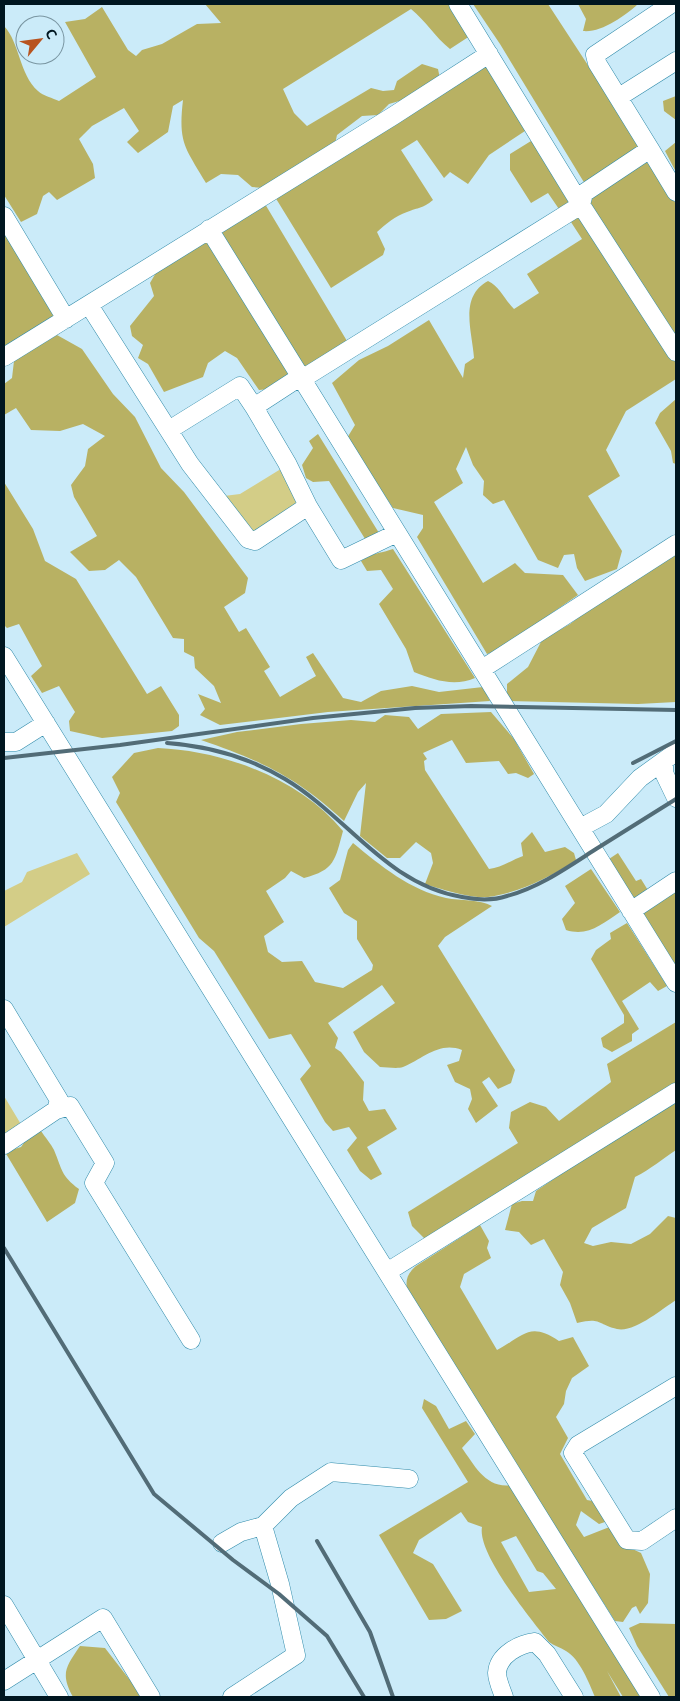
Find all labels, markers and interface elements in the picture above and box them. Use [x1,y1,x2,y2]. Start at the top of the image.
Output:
north arrow [15,15,65,65]
text: С [42,26,61,42]

